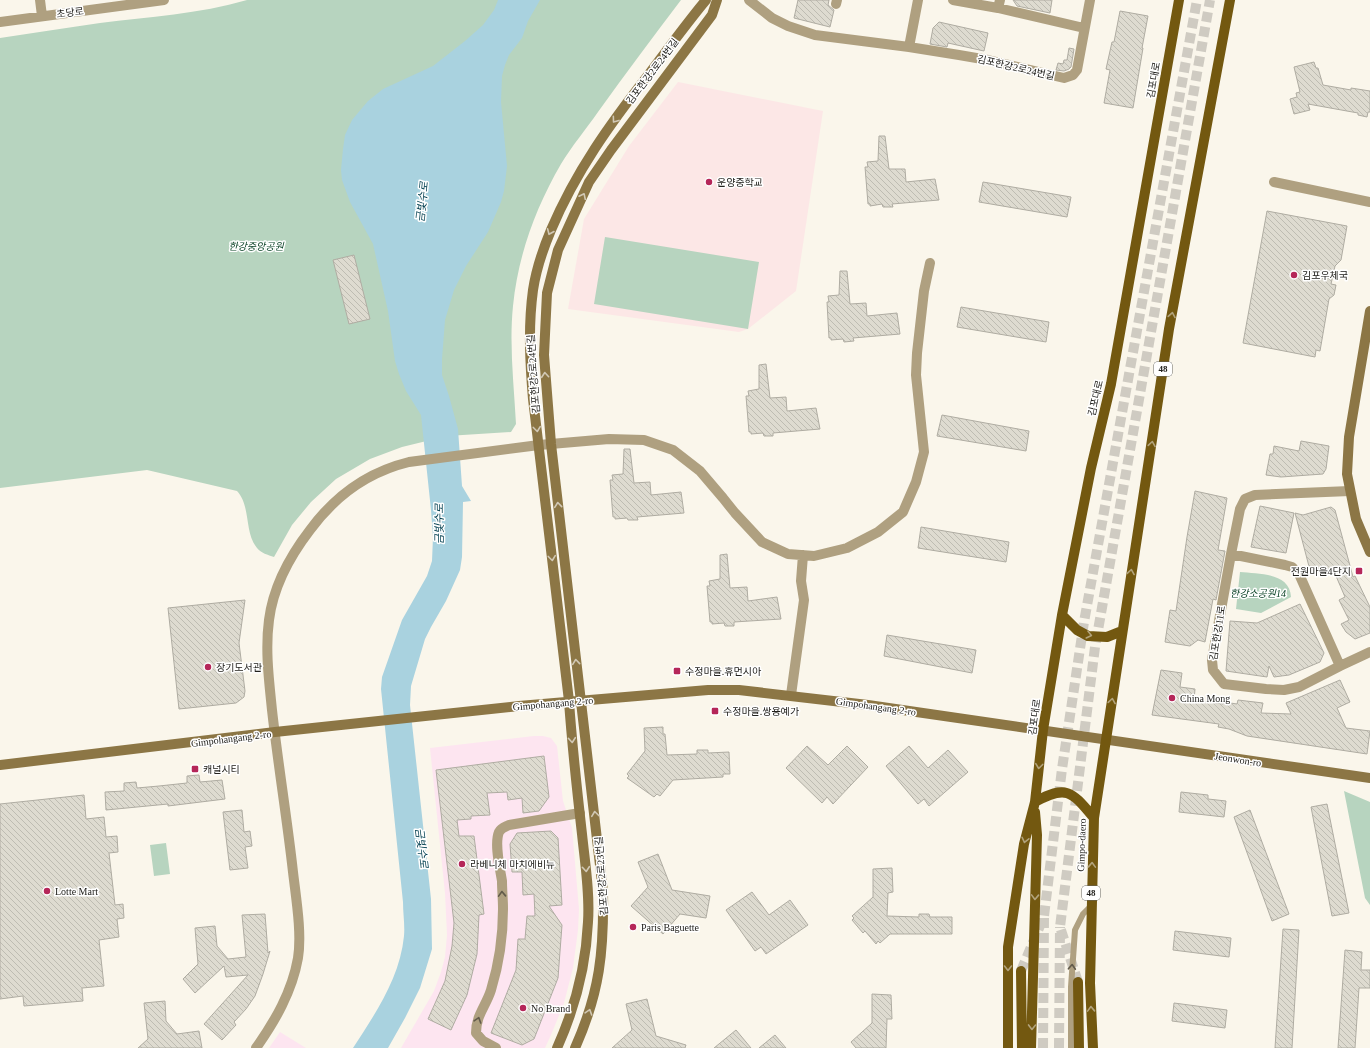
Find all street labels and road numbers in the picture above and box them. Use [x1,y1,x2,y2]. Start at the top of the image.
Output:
street label: 초당로 [56,5,84,20]
street label: 김포한강2로24번길 [624,36,681,106]
street label: 김포한강2로24번길 [976,53,1056,82]
street label: 김포대로 [1145,61,1162,99]
street label: 김포한강2로24번길 [525,334,542,414]
road number: 48 [1154,362,1172,376]
street label: 김포대로 [1086,379,1105,417]
street label: 김포한강11로 [1208,605,1227,661]
street label: Gimpohangang 2-ro [512,694,594,712]
street label: Gimpohangang 2-ro [835,695,917,718]
street label: 김포대로 [1026,698,1043,736]
street label: Gimpohangang 2-ro [190,728,272,749]
street label: Jeonwon-ro [1214,750,1262,769]
street label: Gimpo-daero [1075,818,1088,872]
street label: 김포한강2로23번길 [593,836,610,916]
road number: 48 [1082,886,1100,900]

